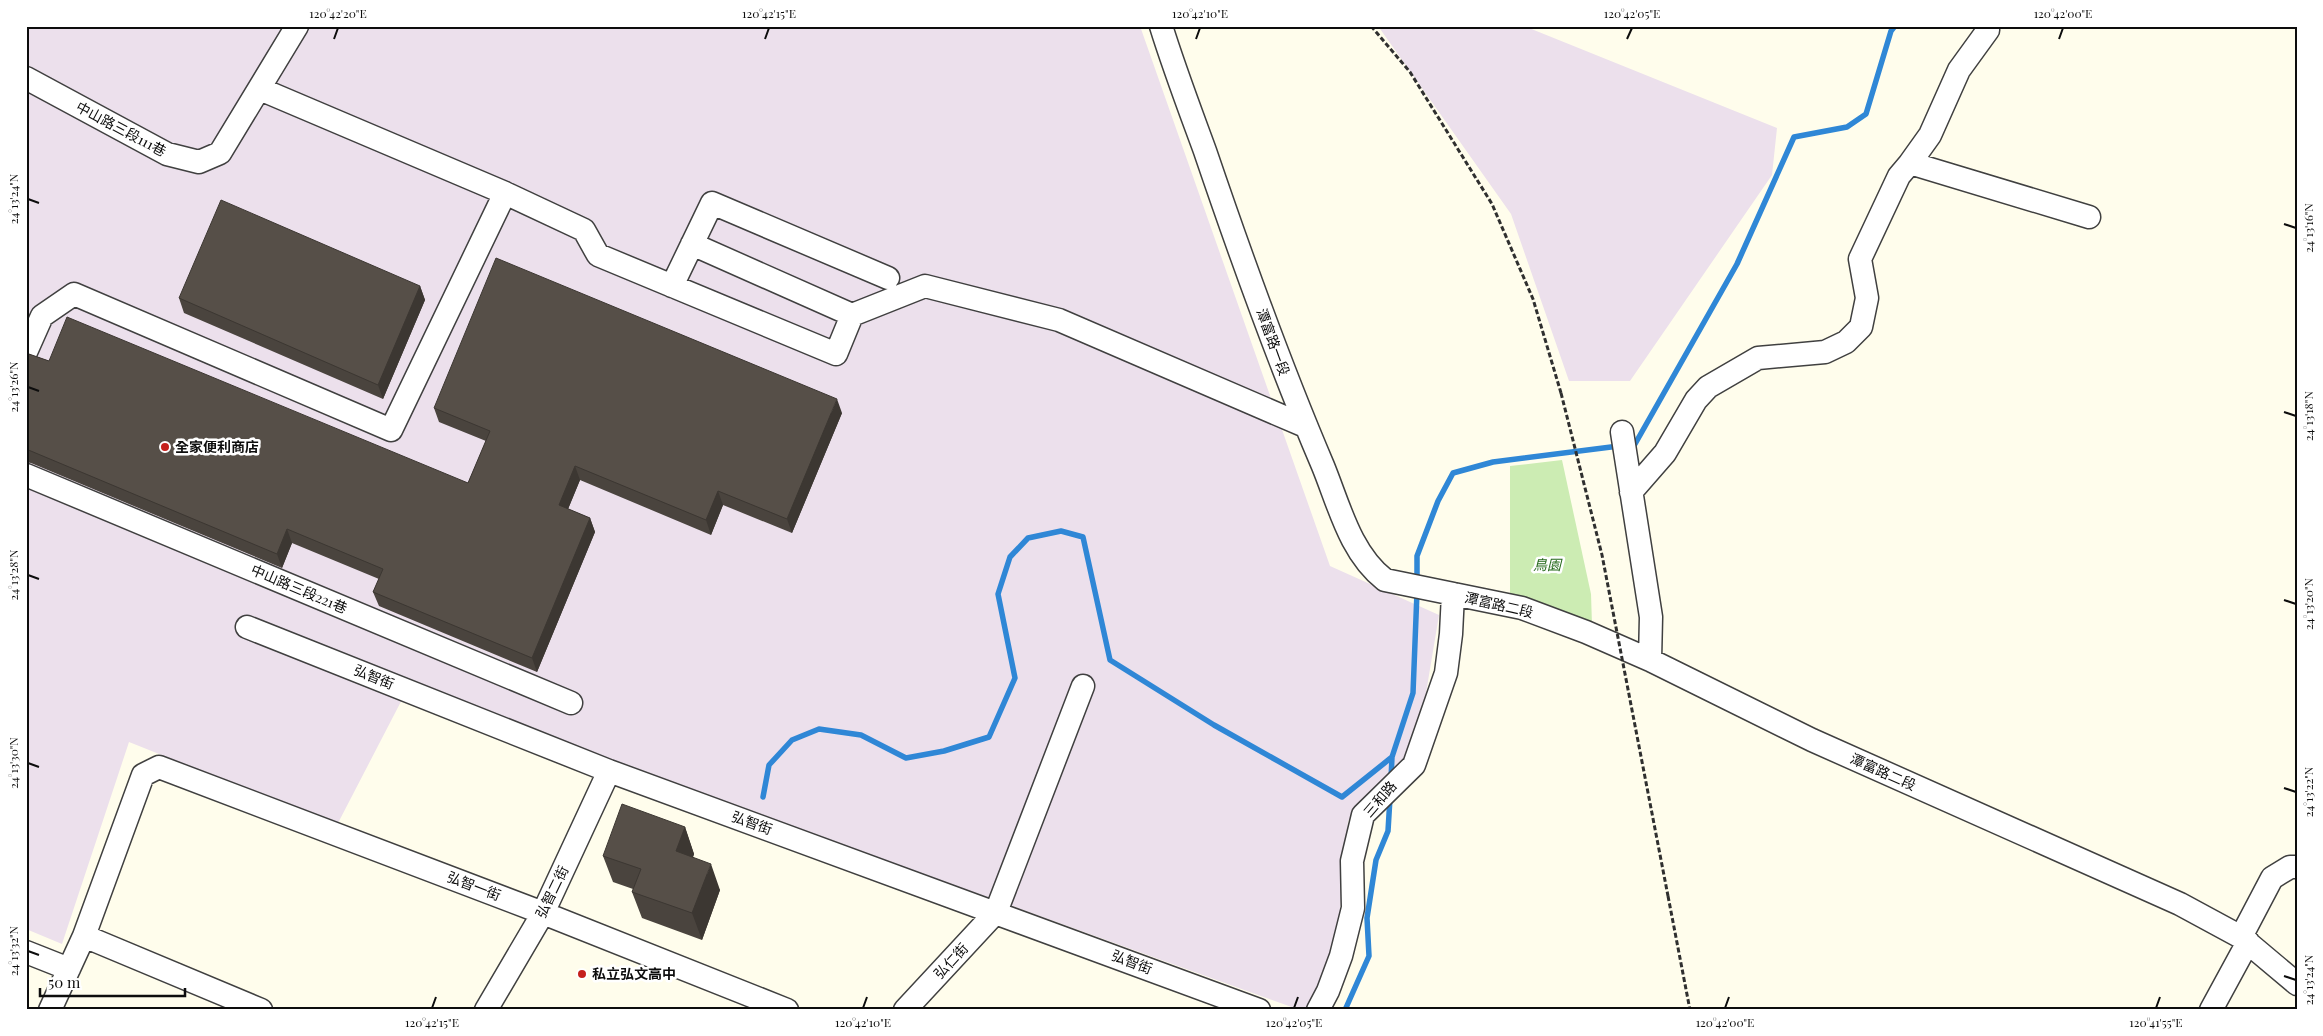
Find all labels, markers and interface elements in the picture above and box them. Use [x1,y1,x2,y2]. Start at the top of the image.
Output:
text: 120°42'20"E [309,5,367,21]
text: 120°42'15"E [742,5,796,21]
text: 120°42'10"E [1172,5,1228,21]
text: 120°42'05"E [1604,5,1660,21]
text: 120°42'00"E [2034,5,2092,21]
street label: 中山路三段111巷 [73,97,170,160]
text: 24°13'24"N [5,173,21,224]
text: 24°13'16"N [2300,203,2316,253]
street label: 潭富路一段 [1253,306,1294,378]
text: 24°13'26"N [5,361,21,412]
text: 24°13'18"N [2300,391,2316,441]
place label: 全家便利商店 [175,437,259,456]
marker: 全家便利商店 [159,441,171,453]
text: 24°13'28"N [5,549,21,601]
park label: 鳥園 [1533,555,1563,574]
street label: 中山路三段221巷 [248,560,350,617]
text: 24°13'20"N [2300,578,2316,630]
street label: 潭富路二段 [1463,587,1535,622]
street label: 弘智街 [351,660,397,693]
text: 24°13'30"N [5,737,21,789]
street label: 潭富路二段 [1847,749,1919,794]
text: 24°13'22"N [2300,766,2316,817]
street label: 三和路 [1359,777,1401,821]
street label: 弘智街 [729,806,775,839]
street label: 弘智二街 [531,862,572,921]
street label: 弘智一街 [445,867,504,904]
text: 24°13'32"N [5,925,21,976]
street label: 弘仁街 [929,939,972,982]
street label: 弘智街 [1109,945,1155,978]
text: 24°13'24"N [2300,954,2316,1005]
place label: 私立弘文高中 [592,964,676,983]
scale bar [40,966,185,998]
marker: 私立弘文高中 [576,968,588,980]
text: 50 m [48,972,81,992]
text: 120°42'15"E [405,1014,459,1030]
text: 120°42'10"E [835,1014,891,1030]
text: 120°42'05"E [1266,1014,1322,1030]
text: 120°42'00"E [1696,1014,1754,1030]
text: 120°41'55"E [2129,1014,2183,1030]

